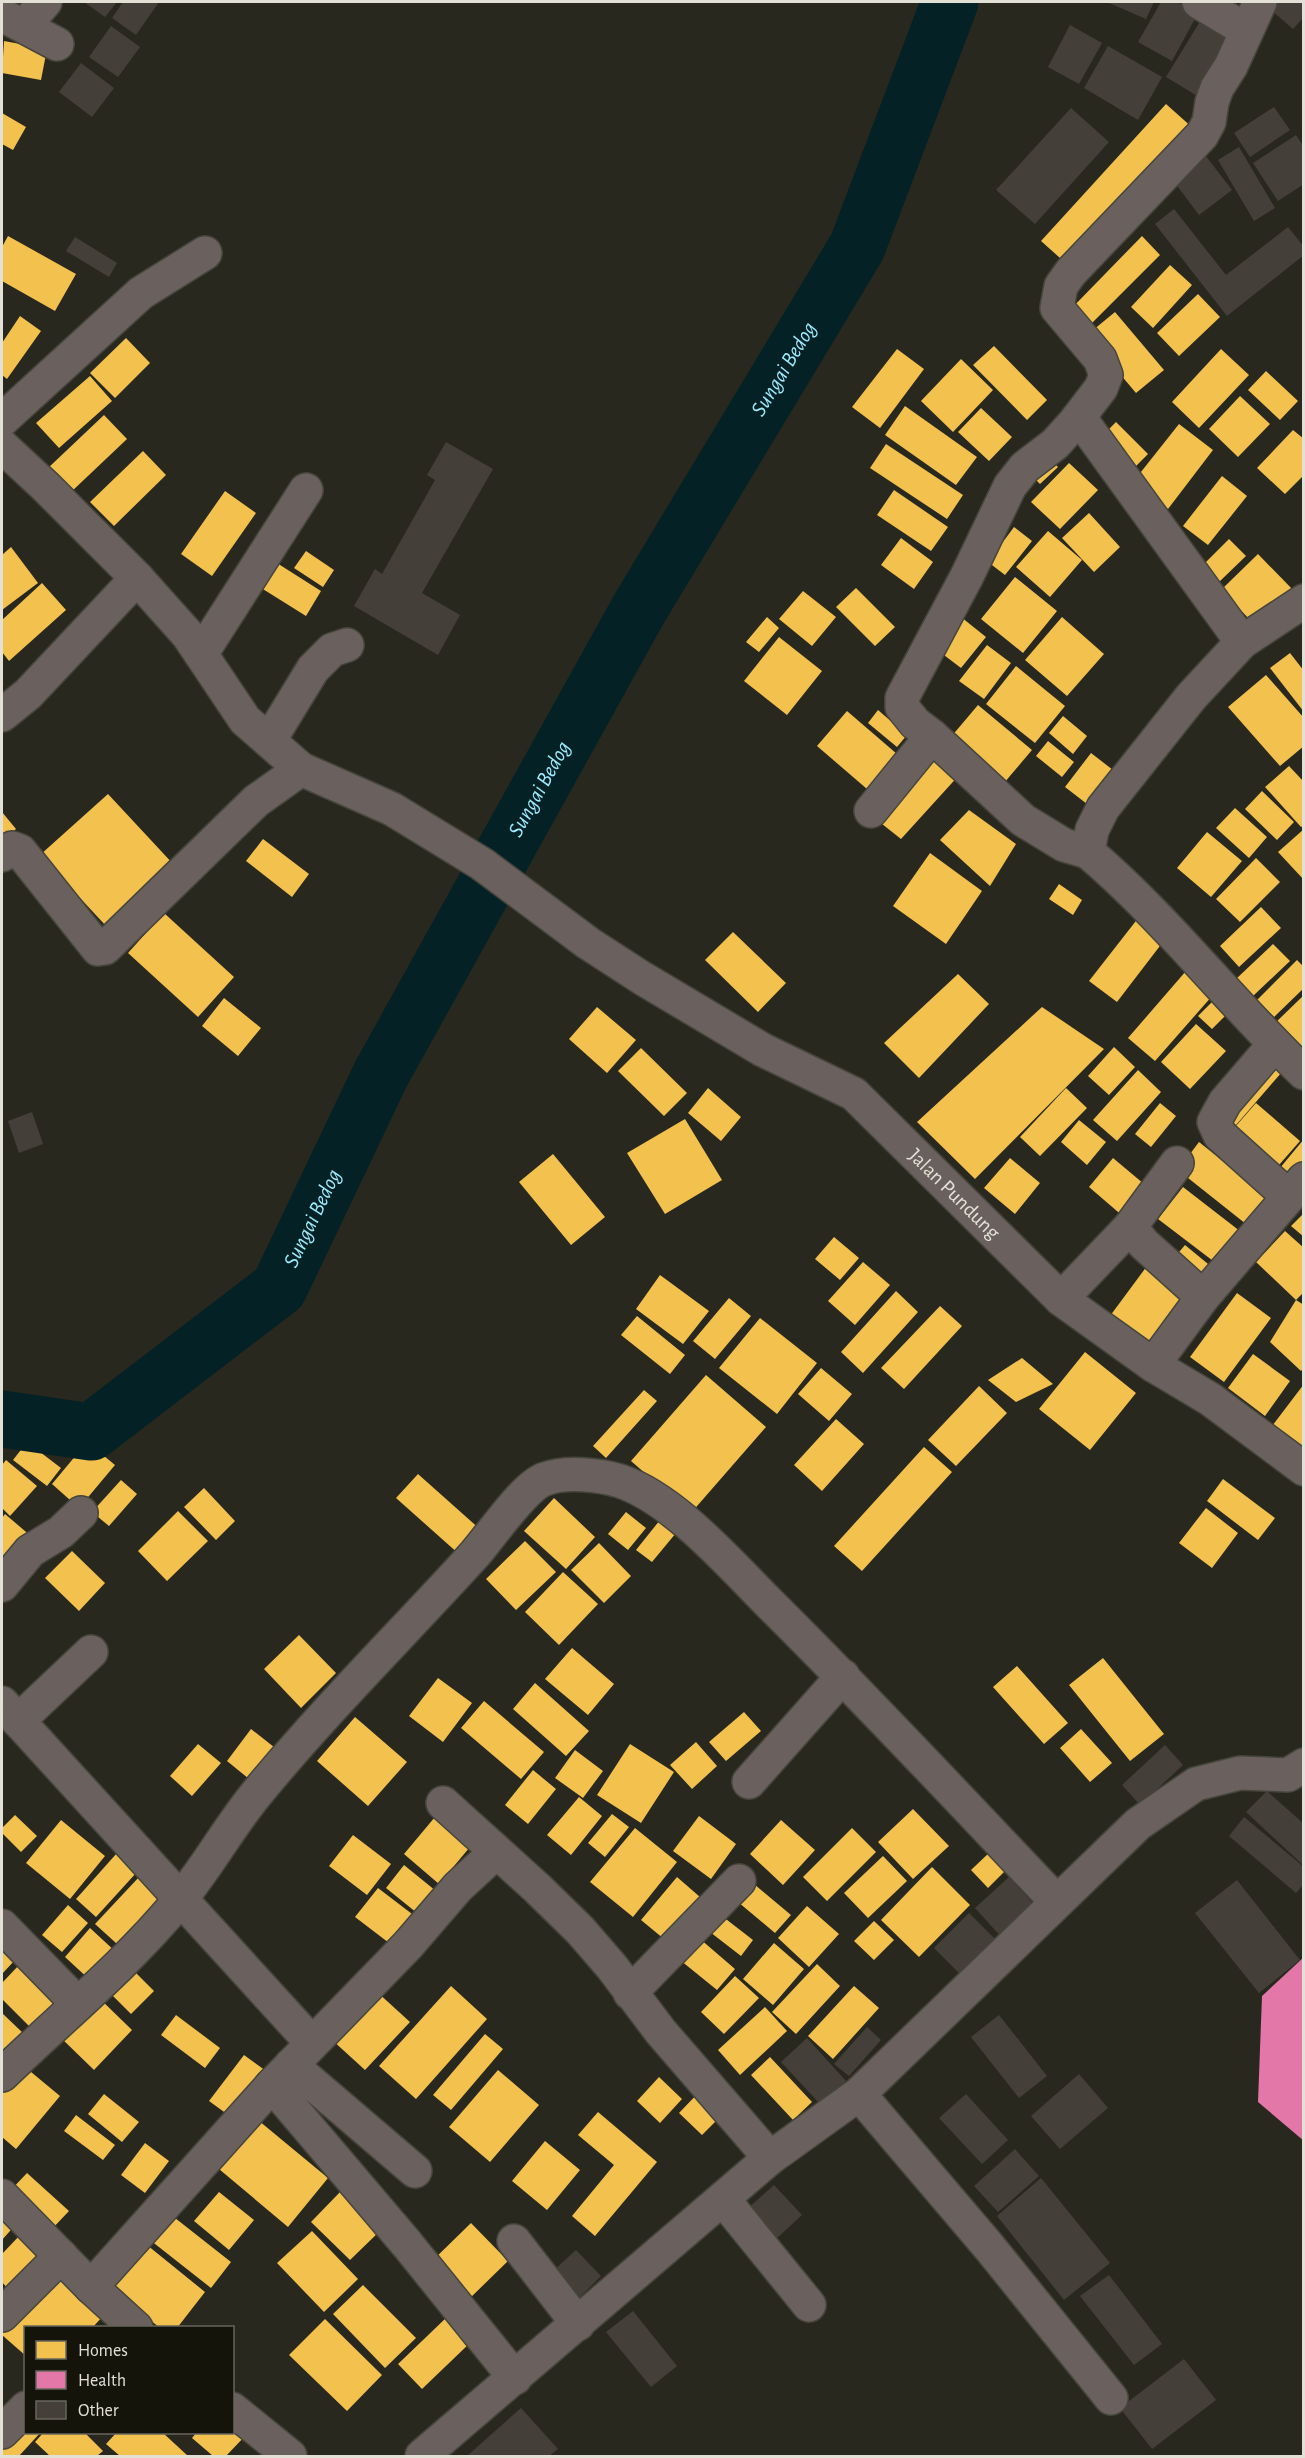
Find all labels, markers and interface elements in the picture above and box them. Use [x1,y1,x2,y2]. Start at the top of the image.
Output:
water label: Sungai Bedog [747,318,820,420]
water label: Sungai Bedog [504,737,575,840]
street label: Jalan Pundung [905,1144,1005,1244]
water label: Sungai Bedog [280,1166,345,1271]
legend [24,2326,234,2434]
text: Homes [78,2342,128,2360]
text: Health [78,2372,126,2390]
text: Other [78,2402,119,2420]

